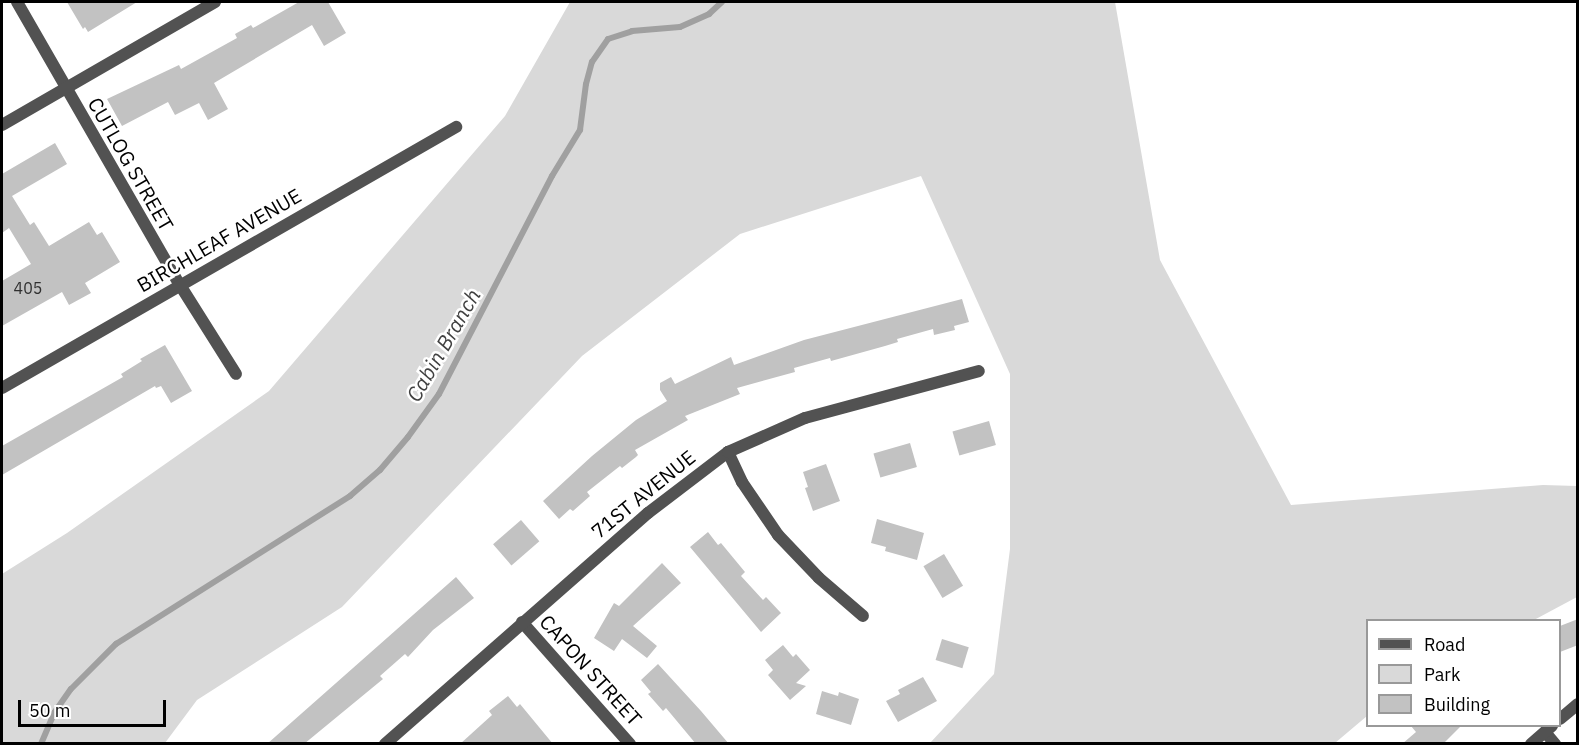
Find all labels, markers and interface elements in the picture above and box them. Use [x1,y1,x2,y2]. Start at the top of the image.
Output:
street label: CUTLOG STREET [83,93,179,235]
street label: BIRCHLEAF AVENUE [133,183,305,297]
house number: 405 [14,278,42,298]
water label: Cabin Branch [401,284,485,406]
street label: 71ST AVENUE [586,445,700,543]
street label: CAPON STREET [535,610,647,730]
legend [1366,619,1561,727]
text: Road [1424,633,1465,656]
text: Park [1424,663,1460,686]
scale bar [21,688,170,726]
text: Building [1424,693,1490,716]
text: 50 m [29,699,71,722]

